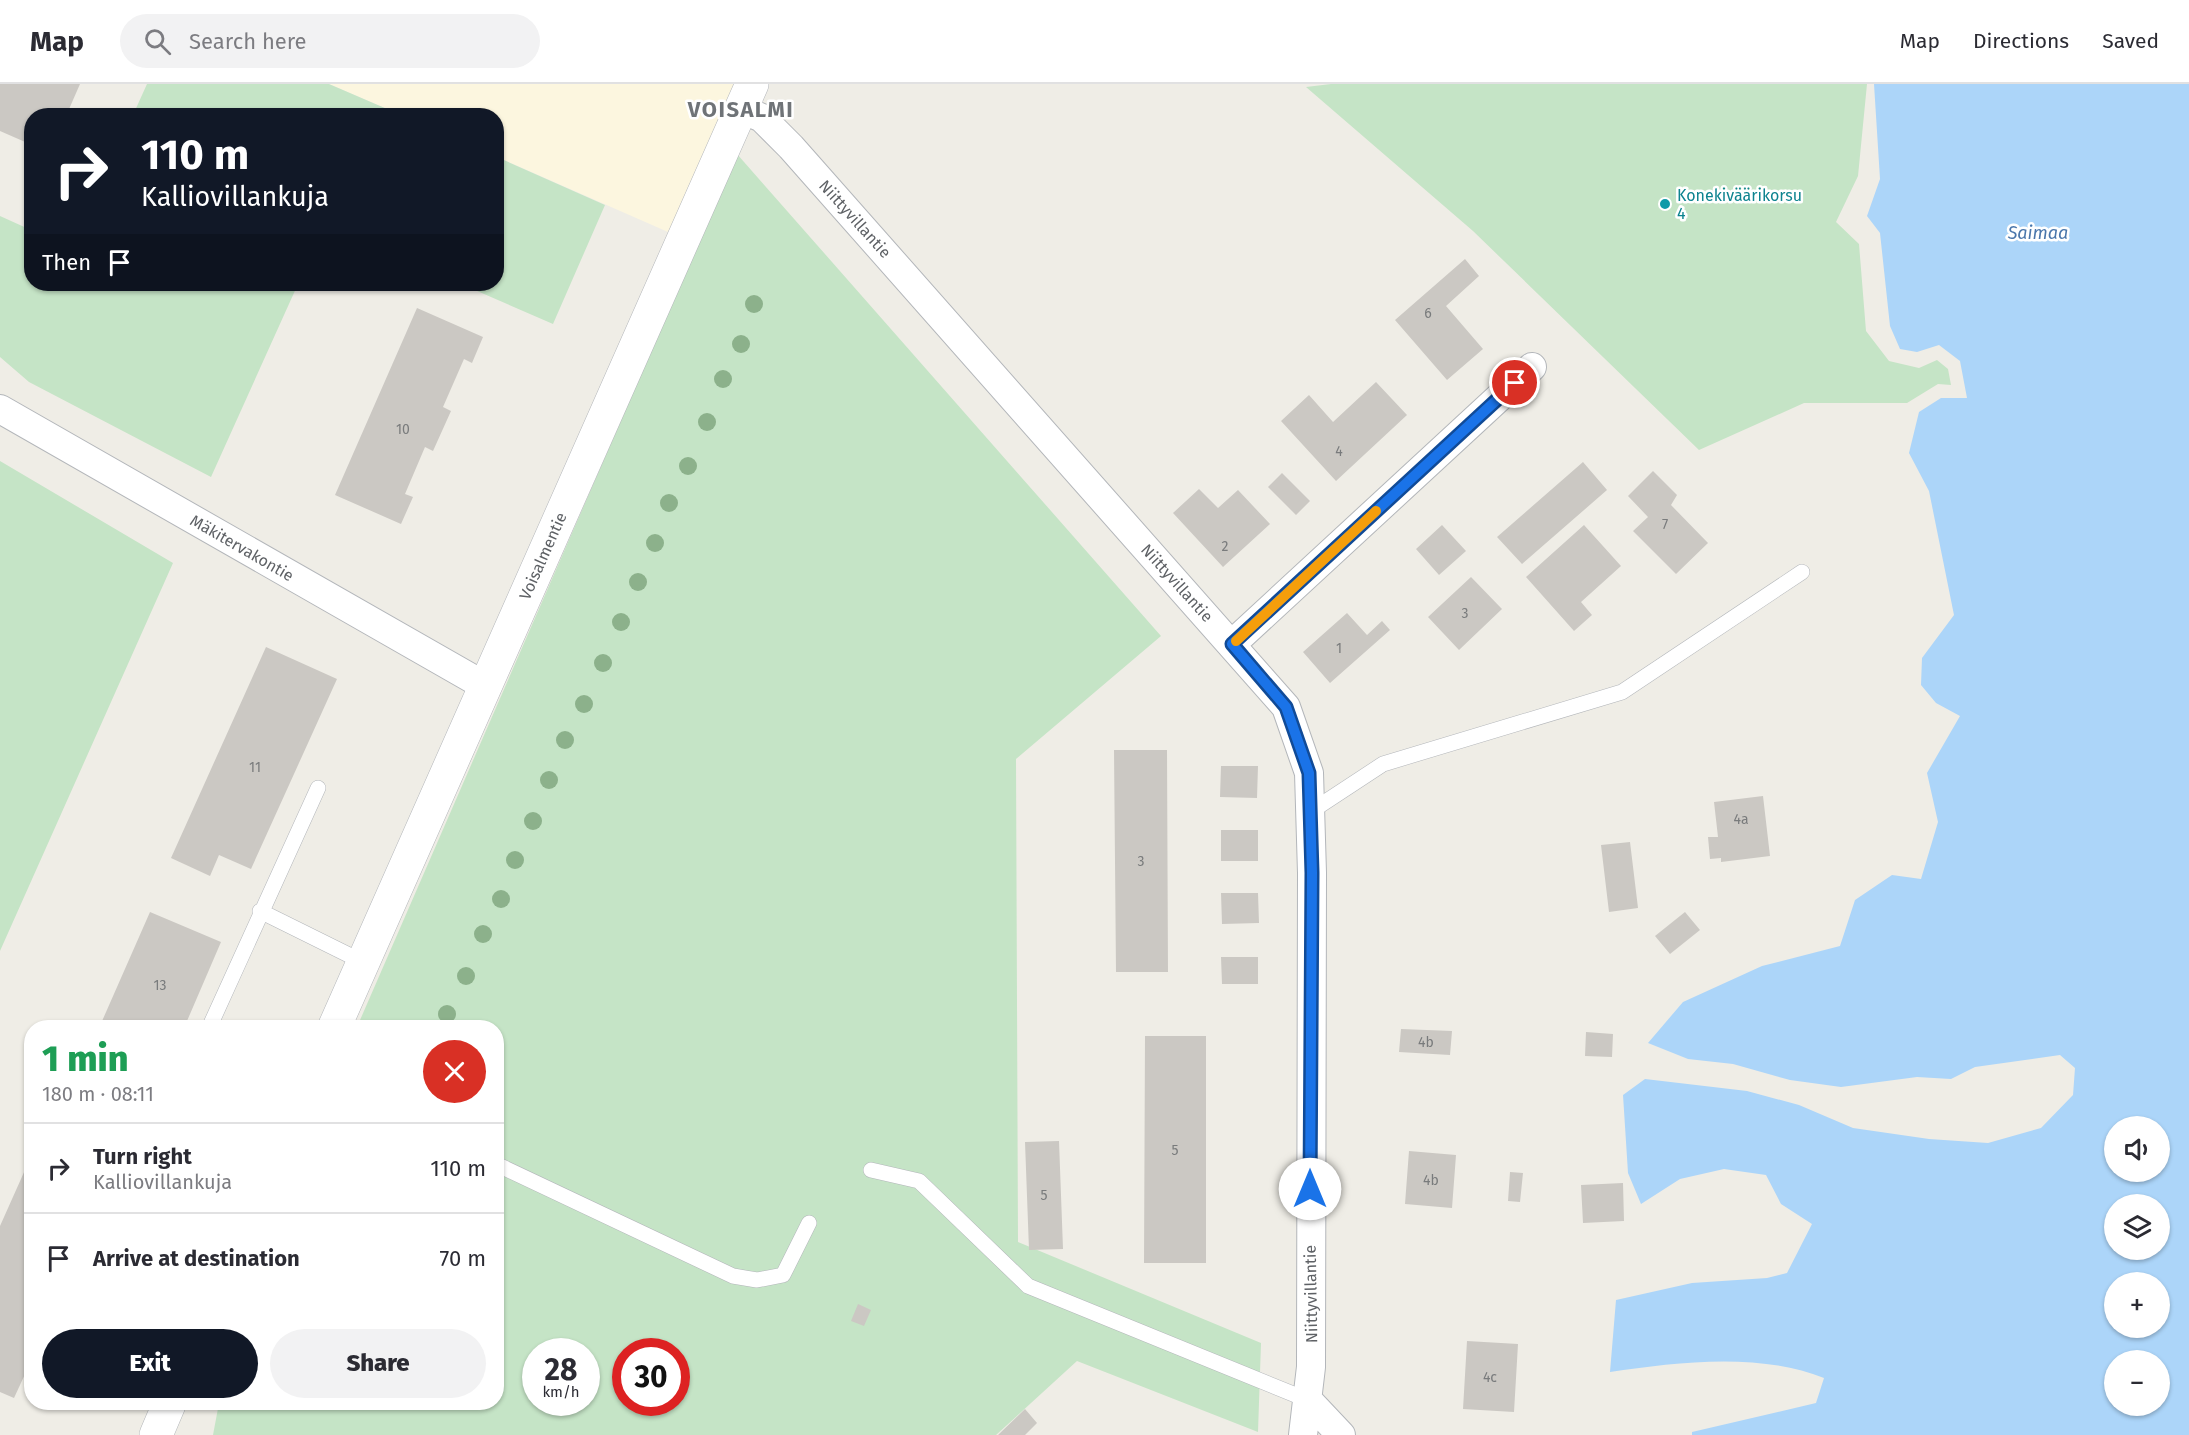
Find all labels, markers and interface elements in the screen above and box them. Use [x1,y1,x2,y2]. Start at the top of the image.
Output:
search box [120,14,540,68]
text: Map [30,25,84,58]
icon: search [141,25,174,58]
text: Search here [189,28,307,55]
text: Map [1900,28,1940,54]
text: Directions [1973,28,2069,54]
text: Saved [2102,28,2159,54]
district label: VOISALMI [687,96,794,123]
text: 110 m [141,130,249,180]
icon: right [42,132,120,210]
street label: Niittyvillantie [815,176,895,262]
text: Kalliovillankuja [141,181,329,213]
place label: Konekiväärikorsu 4 [1677,186,1802,223]
marker: Konekiväärikorsu 4 [1658,197,1672,211]
water label: Saimaa [2007,222,2068,244]
icon: arrive [103,246,136,279]
text: Then [42,249,91,276]
house number: 6 [1424,305,1432,322]
pin [1489,357,1540,408]
icon: arrive [1498,366,1531,399]
house number: 10 [396,421,410,438]
house number: 4 [1335,443,1343,460]
street label: Voisalmentie [515,509,571,603]
street label: Mäkitervakontie [187,511,297,585]
house number: 7 [1662,516,1668,533]
house number: 2 [1222,538,1229,555]
street label: Niittyvillantie [1137,540,1217,626]
house number: 3 [1462,605,1469,622]
house number: 1 [1336,640,1342,657]
house number: 11 [249,759,261,776]
house number: 4a [1733,811,1749,828]
house number: 3 [1138,853,1145,870]
house number: 13 [153,977,167,994]
house number: 4b [1418,1034,1434,1051]
text: 1 min [42,1037,128,1081]
button: close [423,1040,486,1103]
text: 180 m · 08:11 [42,1082,154,1106]
map controls [2104,1116,2170,1416]
button: sound [2104,1116,2170,1182]
house number: 5 [1171,1142,1179,1159]
text: Turn right [93,1143,192,1170]
icon: right [42,1152,75,1185]
text: 110 m [430,1155,486,1182]
position arrow [1278,1157,1342,1221]
text: Kalliovillankuja [93,1170,232,1194]
house number: 4b [1423,1172,1439,1189]
house number: 5 [1040,1187,1048,1204]
button: layers [2104,1194,2170,1260]
icon: arrive [42,1242,75,1275]
text: Arrive at destination [93,1245,300,1272]
text: 70 m [440,1245,486,1272]
street label: Niittyvillantie [1301,1245,1321,1343]
button: + [2104,1272,2170,1338]
button: Exit [42,1329,258,1398]
button: Share [270,1329,486,1398]
speed limit sign: 30 [612,1338,690,1416]
button: − [2104,1350,2170,1416]
text: 28 [545,1352,577,1388]
house number: 4c [1483,1369,1497,1386]
text: km/h [542,1383,580,1401]

